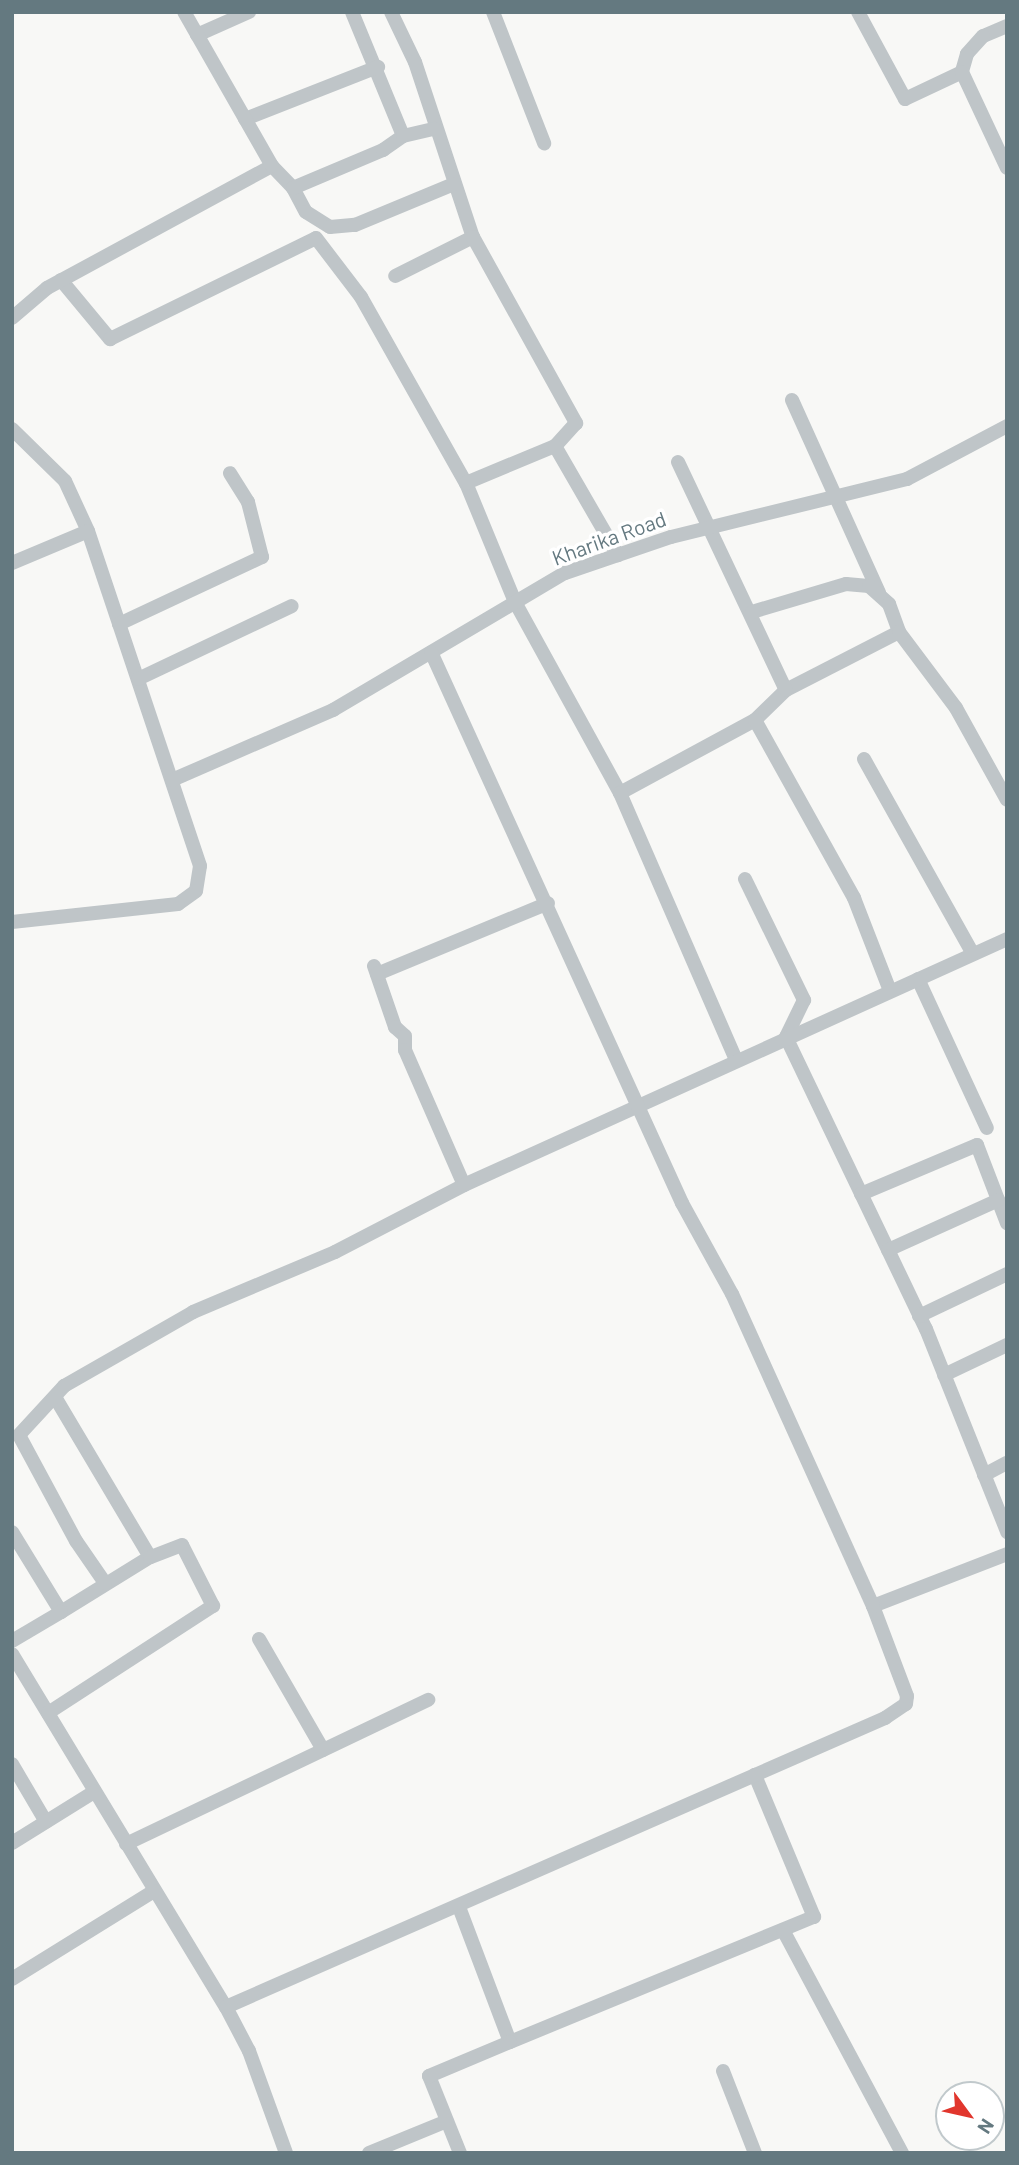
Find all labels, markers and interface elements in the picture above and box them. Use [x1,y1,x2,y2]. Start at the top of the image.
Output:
street label: Kharika Road [549,506,669,570]
north arrow [935,2081,1005,2151]
text: N [973,2115,999,2138]

